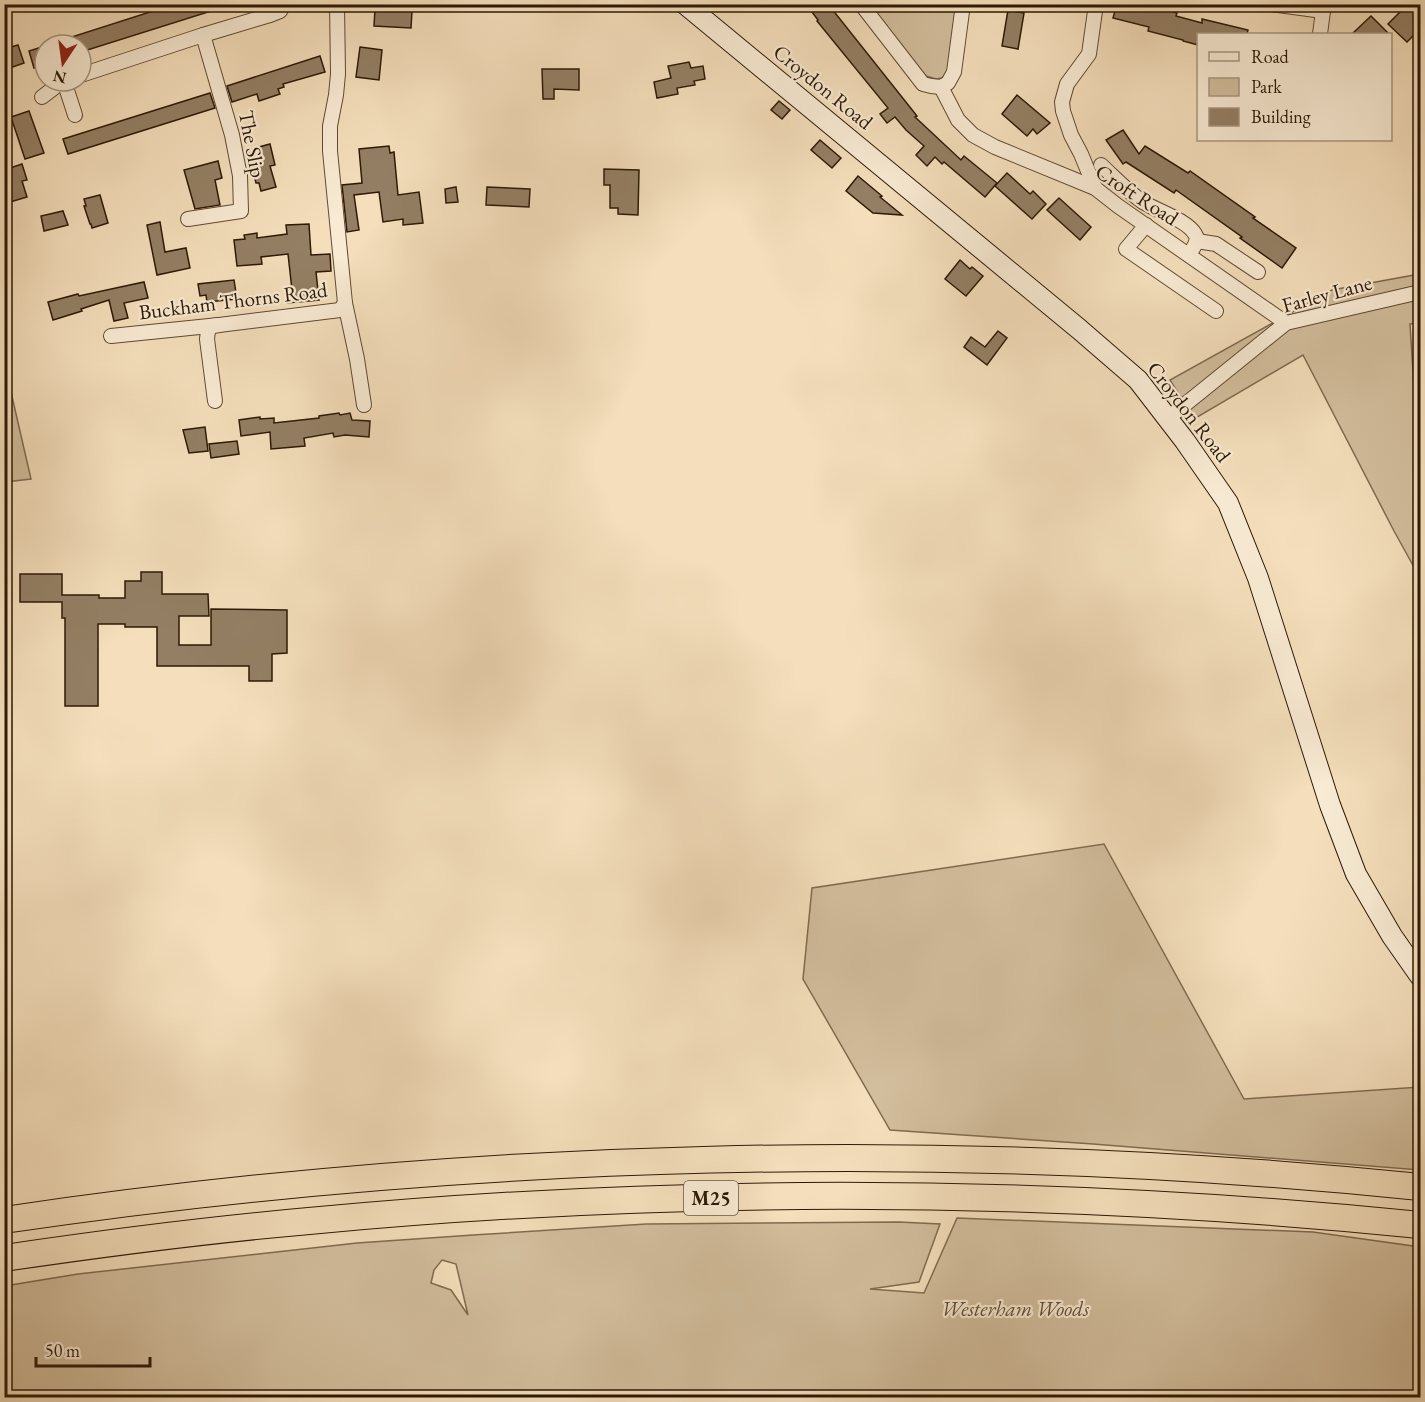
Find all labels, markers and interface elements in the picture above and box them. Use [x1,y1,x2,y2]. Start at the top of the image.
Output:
north arrow [33,33,93,93]
legend [1197,33,1392,141]
street label: Croydon Road [768,38,879,135]
text: Road [1251,45,1290,68]
text: N [51,65,68,89]
text: Park [1251,75,1282,98]
text: Building [1251,105,1311,128]
street label: The Slip [233,108,272,180]
street label: Croft Road [1091,158,1184,232]
street label: Farley Lane [1279,269,1375,318]
street label: Buckham Thorns Road [137,275,329,325]
street label: Croydon Road [1142,356,1237,468]
road number: M25 [684,1181,738,1215]
park label: Westerham Woods [941,1295,1089,1322]
scale bar [36,1330,150,1368]
text: 50 m [45,1339,80,1362]

